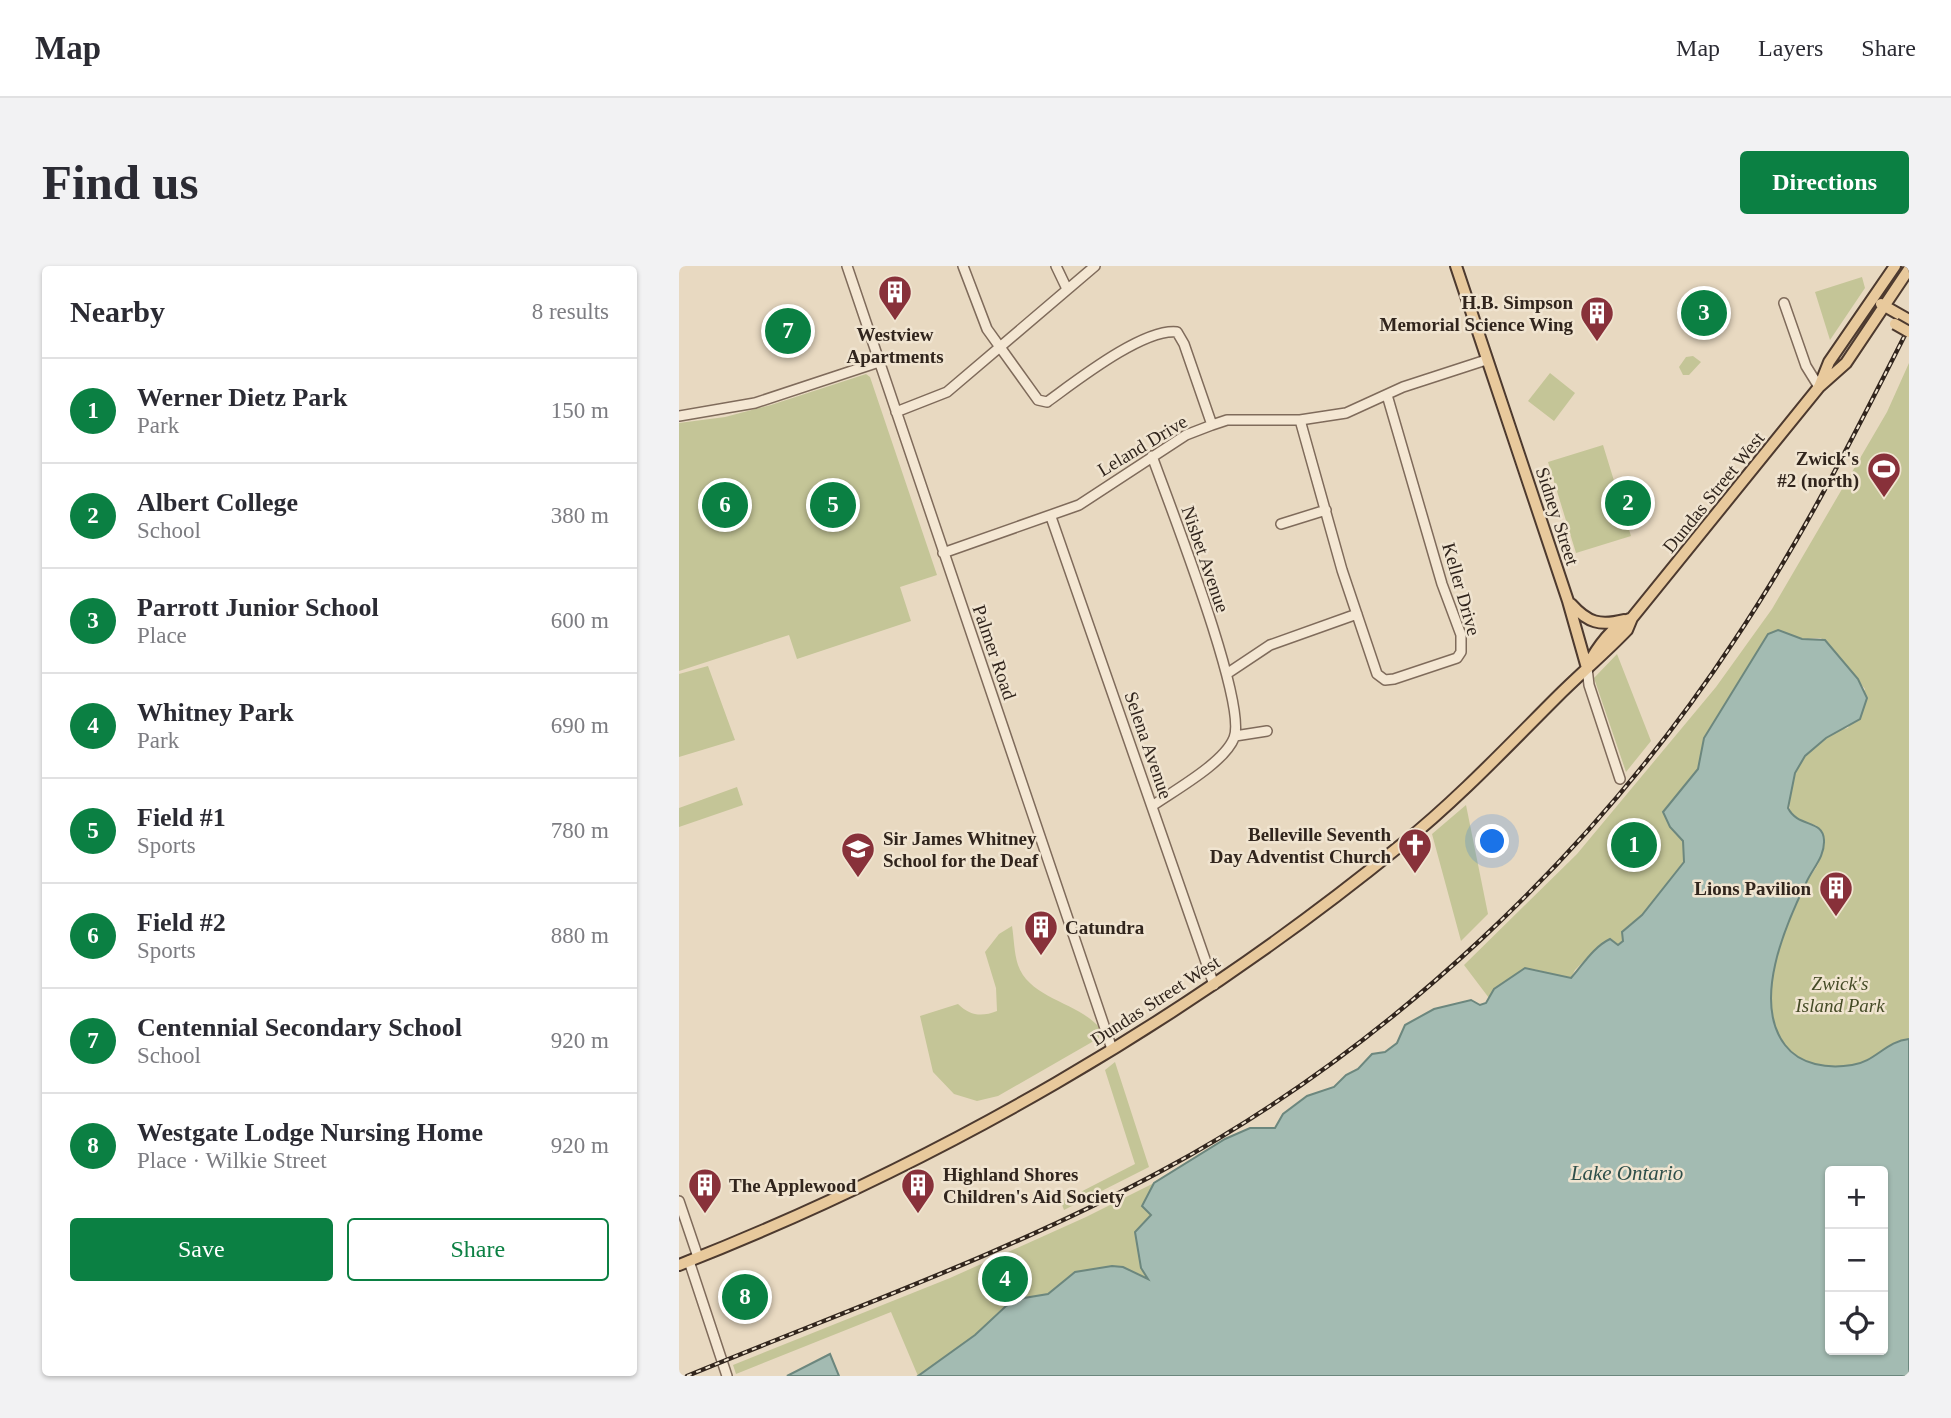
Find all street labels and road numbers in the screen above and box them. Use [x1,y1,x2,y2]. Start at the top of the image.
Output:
street label: Leland Drive [1094,410,1191,480]
street label: Dundas Street West [1658,427,1769,557]
street label: Sidney Street [1532,464,1583,569]
street label: Nisbet Avenue [1178,503,1234,615]
street label: Keller Drive [1438,540,1485,638]
street label: Palmer Road [969,602,1021,703]
street label: Selena Avenue [1120,689,1177,802]
street label: Dundas Street West [1087,951,1224,1050]

